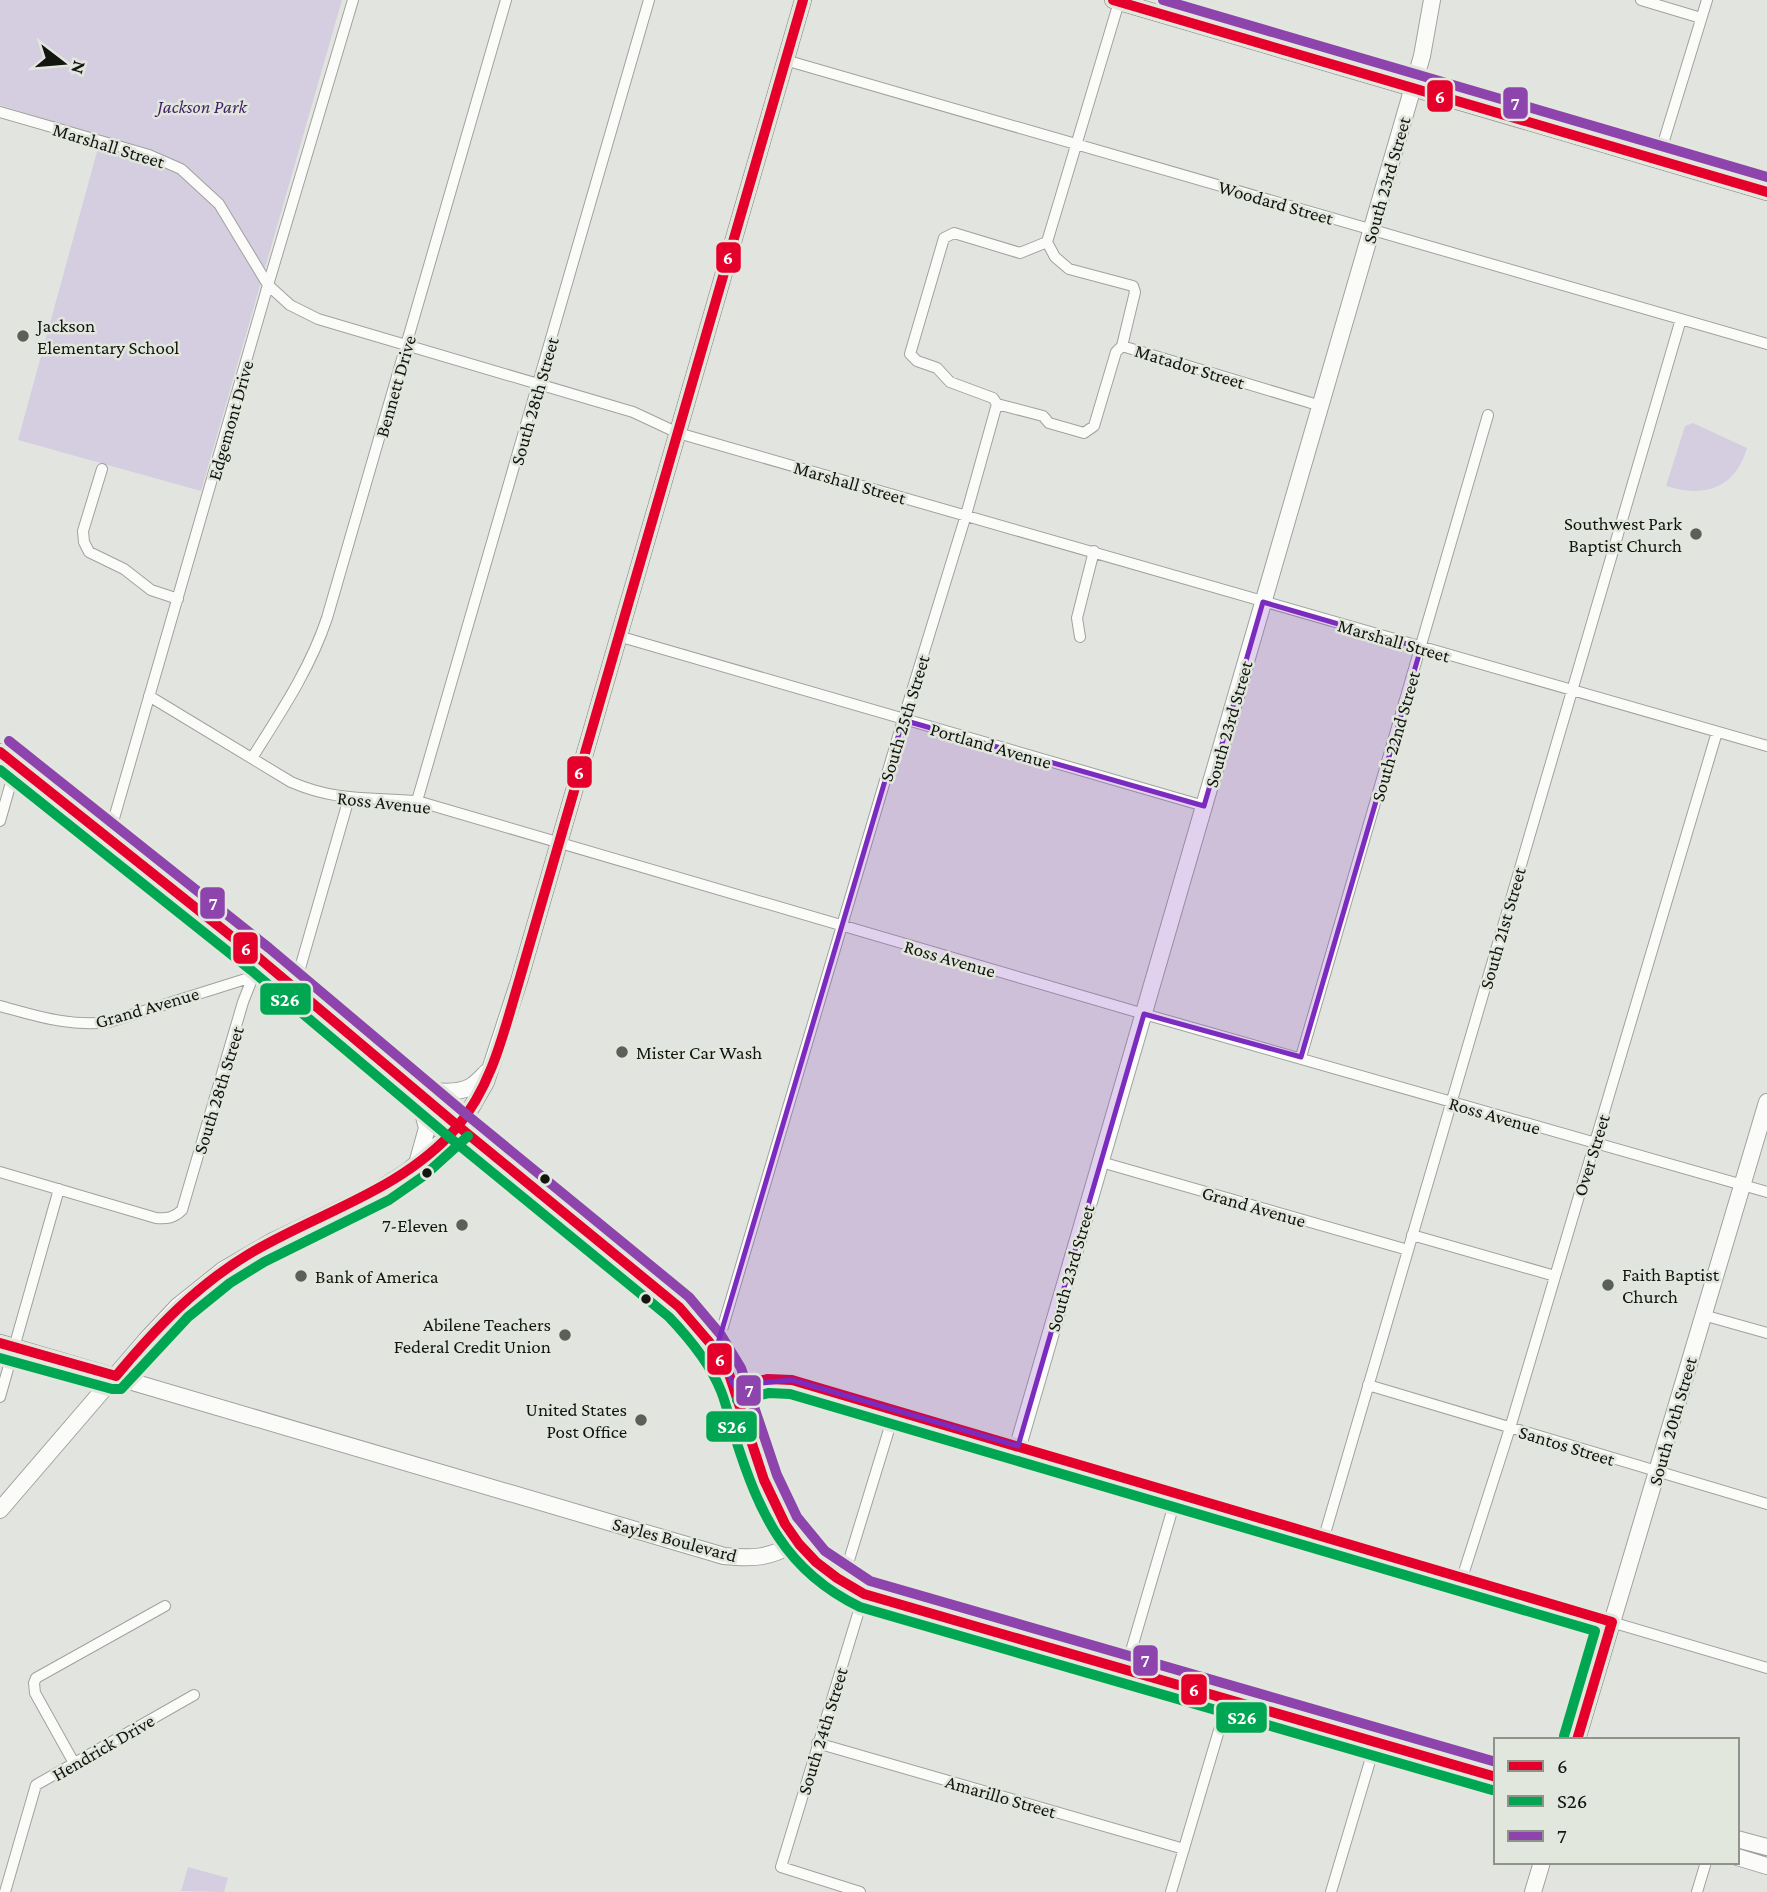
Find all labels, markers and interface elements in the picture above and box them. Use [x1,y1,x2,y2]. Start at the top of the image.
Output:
north arrow [28,28,98,98]
text: N [67,58,91,77]
line badge: 6 [1426,79,1454,113]
text: 6 [1435,86,1445,107]
line badge: 7 [1502,86,1529,120]
text: 7 [1510,93,1520,114]
park label: Jackson Park [154,96,247,117]
street label: South 23rd Street [1358,114,1415,246]
street label: Marshall Street [50,119,168,173]
street label: Woodard Street [1216,176,1336,229]
line badge: 6 [715,241,742,274]
text: 6 [723,247,733,268]
place label: Jackson Elementary School [35,315,179,358]
marker: Jackson Elementary School [15,328,31,344]
street label: Bennett Drive [371,333,420,439]
street label: South 28th Street [506,334,563,468]
street label: Matador Street [1132,340,1248,393]
street label: Edgemont Drive [203,358,258,483]
street label: Marshall Street [791,456,909,509]
place label: Southwest Park Baptist Church [1564,513,1683,556]
marker: Southwest Park Baptist Church [1688,526,1704,542]
street label: Marshall Street [1335,614,1453,667]
street label: South 25th Street [875,652,934,784]
street label: South 23rd Street [1200,658,1257,790]
street label: South 22nd Street [1367,668,1424,804]
street label: Portland Avenue [928,718,1054,773]
line badge: 6 [566,755,593,789]
text: 6 [574,762,584,783]
street label: Ross Avenue [336,787,432,818]
street label: South 21st Street [1475,864,1530,991]
line badge: 7 [199,886,226,920]
text: 7 [208,893,218,914]
line badge: 6 [232,931,259,965]
street label: Ross Avenue [902,935,998,982]
text: 6 [241,938,251,959]
line badge: S26 [259,982,312,1016]
street label: Grand Avenue [93,983,201,1032]
text: S26 [270,989,300,1010]
street label: South 28th Street [189,1023,248,1156]
place label: Mister Car Wash [636,1042,762,1063]
marker: Mister Car Wash [614,1044,630,1060]
street label: Ross Avenue [1447,1092,1543,1139]
street label: Over Street [1569,1111,1614,1199]
unlabelled marker [420,1166,434,1180]
unlabelled marker [538,1172,552,1186]
street label: Grand Avenue [1200,1182,1308,1231]
street label: South 23rd Street [1042,1202,1099,1334]
place label: 7-Eleven [382,1215,448,1236]
marker: 7-Eleven [454,1217,470,1233]
place label: Faith Baptist Church [1622,1264,1720,1307]
place label: Bank of America [315,1266,439,1287]
marker: Bank of America [293,1268,309,1284]
marker: Faith Baptist Church [1600,1277,1616,1293]
unlabelled marker [639,1292,653,1306]
place label: Abilene Teachers Federal Credit Union [394,1314,551,1357]
marker: Abilene Teachers Federal Credit Union [557,1327,573,1343]
line badge: 6 [706,1342,733,1376]
text: 6 [715,1349,725,1370]
street label: South 20th Street [1644,1354,1701,1488]
line badge: 7 [735,1374,762,1407]
text: 7 [744,1380,754,1401]
place label: United States Post Office [526,1399,627,1442]
line badge: S26 [705,1410,758,1443]
marker: United States Post Office [633,1412,649,1428]
text: S26 [717,1416,747,1437]
street label: Santos Street [1516,1421,1618,1470]
street label: Sayles Boulevard [610,1513,739,1566]
line badge: 7 [1132,1644,1159,1677]
text: 7 [1140,1650,1150,1671]
street label: South 24th Street [793,1664,852,1797]
line badge: 6 [1180,1673,1208,1706]
text: 6 [1189,1679,1199,1700]
line badge: S26 [1215,1701,1268,1734]
text: S26 [1227,1707,1257,1728]
street label: Hendrick Drive [48,1710,158,1785]
legend [1494,1738,1739,1864]
text: 6 [1557,1754,1568,1778]
street label: Amarillo Street [943,1771,1059,1822]
text: S26 [1557,1789,1588,1813]
text: 7 [1557,1824,1567,1848]

